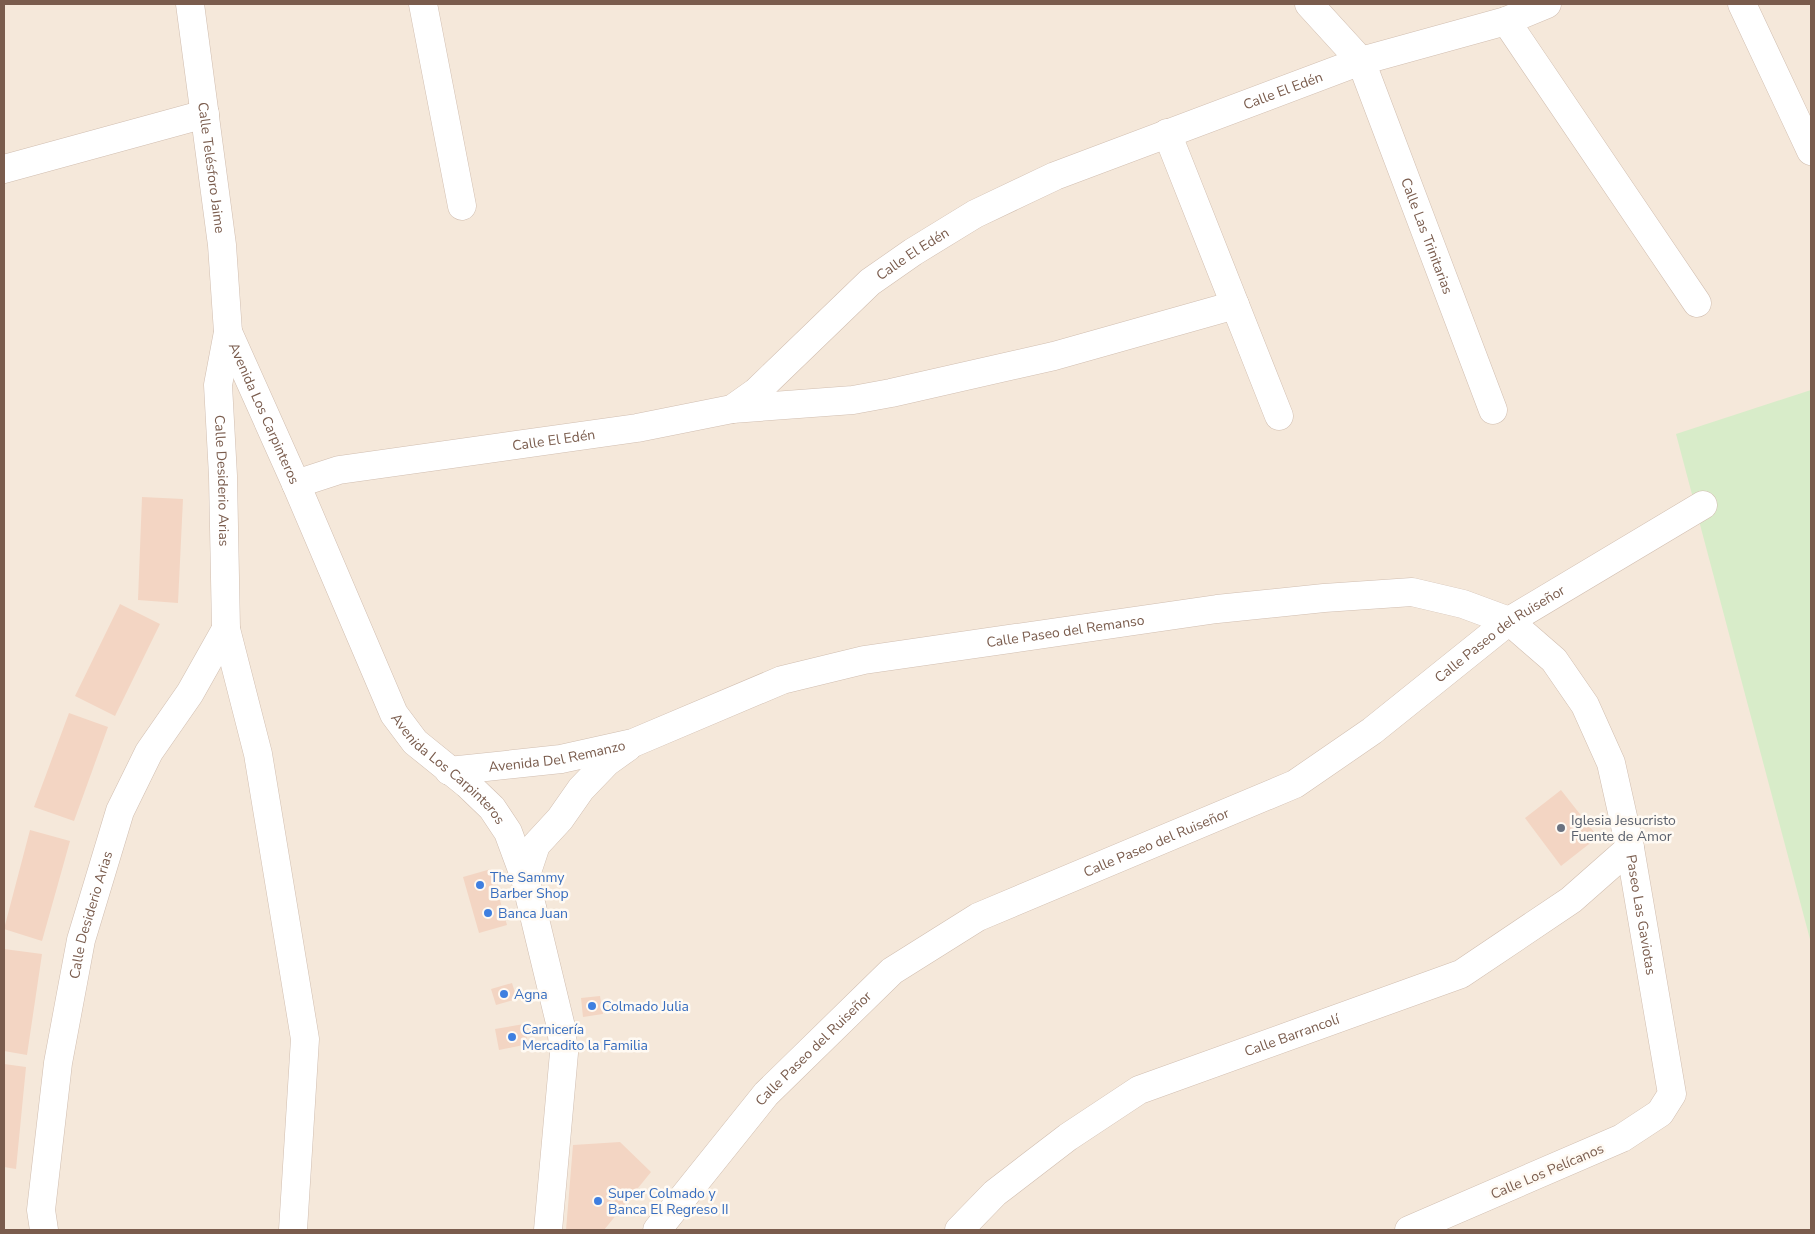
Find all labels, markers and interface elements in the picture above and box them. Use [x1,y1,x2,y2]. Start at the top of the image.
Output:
street label: Calle El Edén [1241,67,1325,114]
street label: Calle Telésforo Jaime [193,101,229,234]
street label: Calle Las Trinitarias [1396,175,1457,297]
street label: Calle El Edén [873,223,953,285]
street label: Avenida Los Carpinteros [224,340,304,488]
street label: Calle Desiderio Arias [210,414,233,547]
street label: Calle El Edén [511,425,596,455]
street label: Calle Paseo del Ruiseñor [1431,581,1568,687]
street label: Calle Paseo del Remanso [985,611,1146,652]
street label: Avenida Los Carpinteros [387,709,509,828]
street label: Avenida Del Remanzo [488,736,627,777]
street label: Calle Paseo del Ruiseñor [1080,804,1232,882]
place label: Iglesia Jesucristo Fuente de Amor [1571,811,1676,846]
marker: Iglesia Jesucristo Fuente de Amor [1555,822,1567,834]
street label: Calle Desiderio Arias [65,849,117,980]
street label: Paseo Las Gaviotas [1621,853,1661,977]
place label: The Sammy Barber Shop [490,868,569,903]
marker: The Sammy Barber Shop [474,879,486,891]
place label: Banca Juan [498,904,568,923]
marker: Banca Juan [482,907,494,919]
place label: Agna [514,985,548,1004]
street label: Calle Paseo del Ruiseñor [751,987,876,1110]
marker: Agna [498,988,510,1000]
place label: Colmado Julia [602,997,689,1016]
marker: Colmado Julia [586,1000,598,1012]
street label: Calle Barrancolí [1242,1009,1343,1061]
place label: Carnicería Mercadito la Familia [522,1020,648,1055]
marker: Carnicería Mercadito la Familia [506,1031,518,1043]
street label: Calle Los Pelícanos [1488,1139,1607,1204]
place label: Super Colmado y Banca El Regreso II [608,1184,729,1219]
marker: Super Colmado y Banca El Regreso II [592,1195,604,1207]

